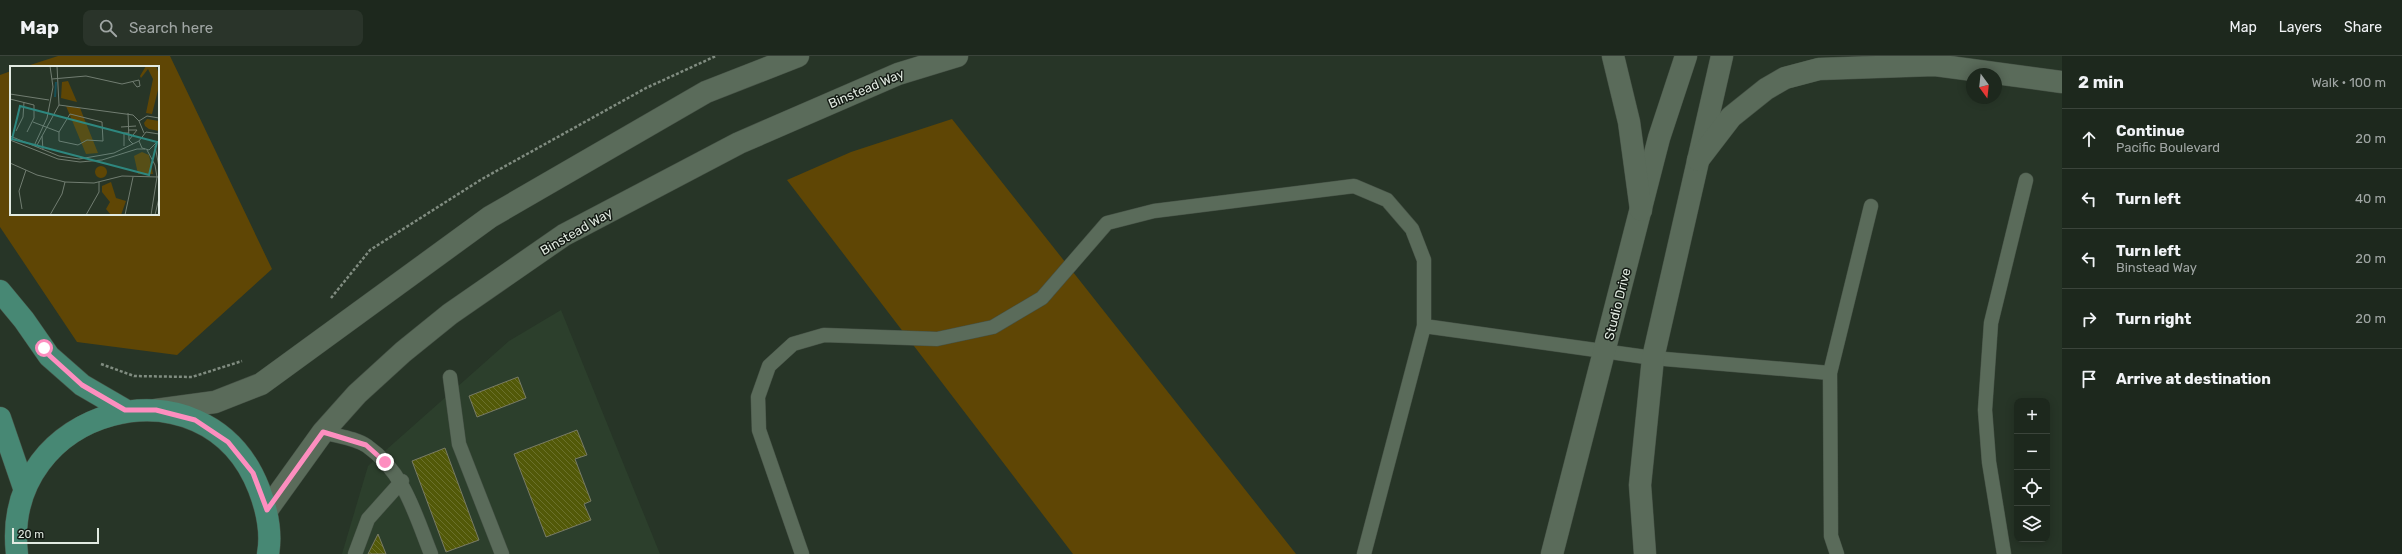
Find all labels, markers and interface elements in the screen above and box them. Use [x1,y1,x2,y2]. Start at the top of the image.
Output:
search box [83,10,363,46]
text: Map [20,16,59,39]
icon: search [97,17,119,39]
text: Search here [129,19,213,37]
text: Map [2230,19,2257,36]
text: Layers [2279,19,2322,36]
text: Share [2344,19,2382,36]
inset map [10,66,159,215]
street label: Binstead Way [826,66,906,111]
north arrow [1966,68,2002,104]
text: 2 min [2078,72,2124,92]
text: Walk · 100 m [2311,75,2386,90]
text: Continue [2116,122,2185,140]
icon: ahead [2078,128,2100,150]
text: 20 m [2355,131,2386,146]
text: Pacific Boulevard [2116,140,2220,155]
icon: left [2078,188,2100,210]
text: Turn left [2116,190,2181,208]
text: 40 m [2355,191,2386,206]
street label: Binstead Way [537,205,615,258]
text: Turn left [2116,242,2181,260]
icon: left [2078,248,2100,270]
text: 20 m [2355,251,2386,266]
text: Binstead Way [2116,260,2197,275]
street label: Studio Drive [1601,266,1634,342]
icon: right [2078,308,2100,330]
text: Turn right [2116,310,2191,328]
text: 20 m [2355,311,2386,326]
route start [35,339,53,357]
icon: arrive [2078,368,2100,390]
text: Arrive at destination [2116,370,2271,388]
map controls [2014,398,2050,542]
button: + [2014,398,2050,434]
button: − [2014,434,2050,470]
route end [376,453,394,471]
button: locate [2014,470,2050,506]
button: layers [2014,506,2050,542]
scale bar [12,526,99,545]
text: 20 m [18,528,44,541]

